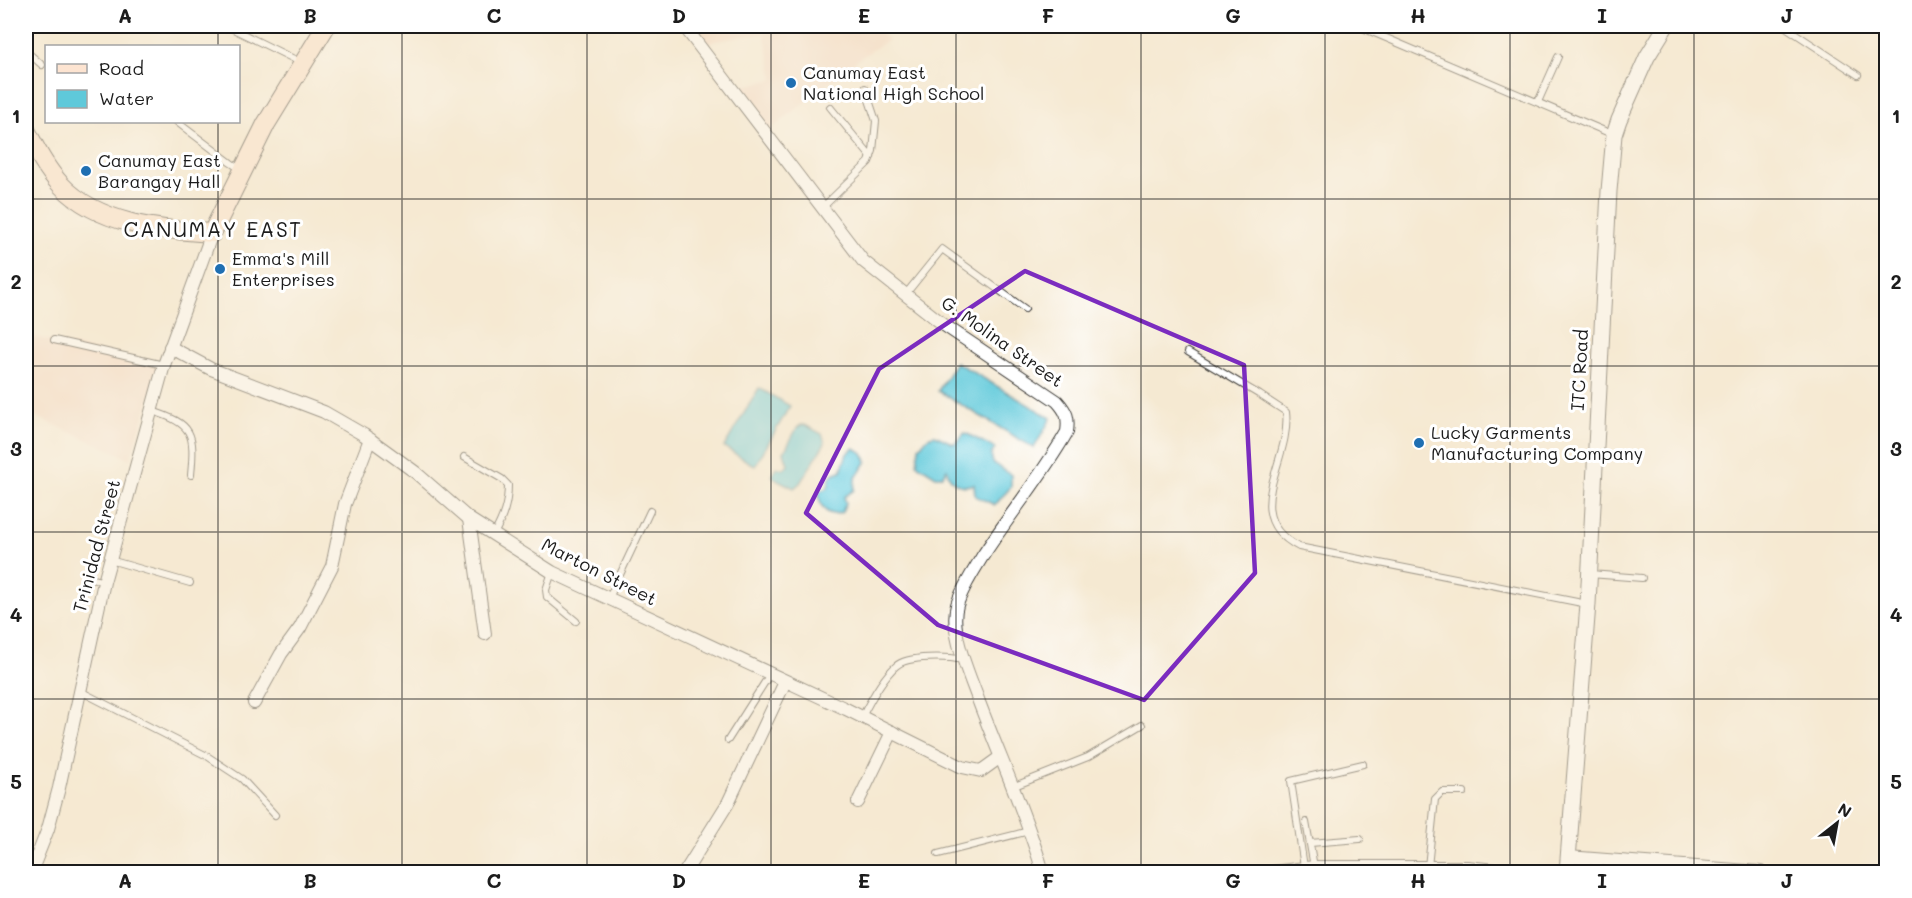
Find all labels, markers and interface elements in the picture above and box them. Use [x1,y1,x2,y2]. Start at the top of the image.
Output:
text: A [118,2,132,28]
text: B [303,2,317,28]
text: C [487,2,502,28]
text: D [672,2,686,28]
text: E [858,2,870,28]
text: F [1042,2,1055,28]
text: G [1225,2,1241,28]
text: H [1410,2,1426,28]
text: I [1597,2,1607,28]
text: J [1780,2,1794,28]
legend [45,45,240,123]
text: Road [99,56,144,80]
place label: Canumay East National High School [803,60,985,105]
marker: Canumay East National High School [784,76,798,90]
text: Water [99,86,154,110]
text: 1 [12,102,20,128]
text: 1 [1892,102,1900,128]
place label: Canumay East Barangay Hall [98,148,221,193]
marker: Canumay East Barangay Hall [79,164,93,178]
district label: CANUMAY EAST [124,215,302,242]
place label: Emma's Mill Enterprises [232,246,335,291]
marker: Emma's Mill Enterprises [213,262,227,276]
text: 2 [10,268,22,294]
text: 2 [1890,268,1902,294]
street label: G. Molina Street [937,290,1068,392]
street label: ITC Road [1565,329,1593,411]
place label: Lucky Garments Manufacturing Company [1431,420,1643,465]
text: 3 [10,435,22,461]
text: 3 [1890,435,1902,461]
marker: Lucky Garments Manufacturing Company [1412,436,1426,450]
street label: Trinidad Street [67,476,125,615]
street label: Marton Street [538,532,661,610]
text: 4 [10,601,23,627]
text: 4 [1890,601,1903,627]
text: 5 [10,768,22,794]
text: 5 [1890,768,1902,794]
north arrow [1807,793,1867,853]
text: N [1834,798,1856,822]
text: A [118,867,132,893]
text: B [303,867,317,893]
text: C [487,867,502,893]
text: D [672,867,686,893]
text: E [858,867,870,893]
text: F [1042,867,1055,893]
text: G [1225,867,1241,893]
text: H [1410,867,1426,893]
text: I [1597,867,1607,893]
text: J [1780,867,1794,893]

